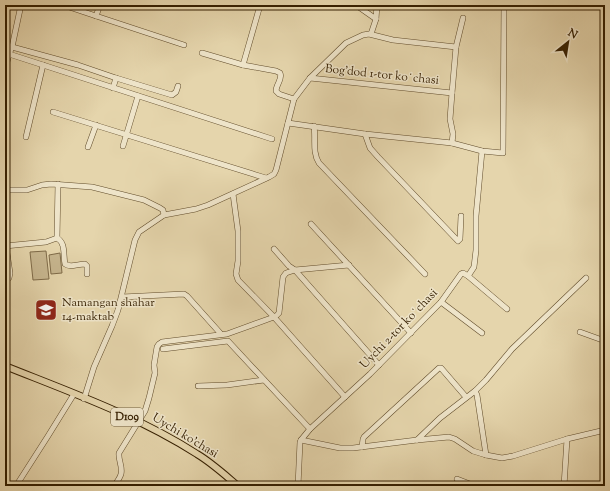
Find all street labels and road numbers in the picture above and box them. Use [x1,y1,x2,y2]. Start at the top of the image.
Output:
street label: Bog'dod 1-tor koʻchasi [324,60,440,90]
street label: Uychi 2-tor koʻchasi [356,284,443,373]
road number: D109 [111,408,143,426]
street label: Uychi ko'chasi [148,409,222,463]

